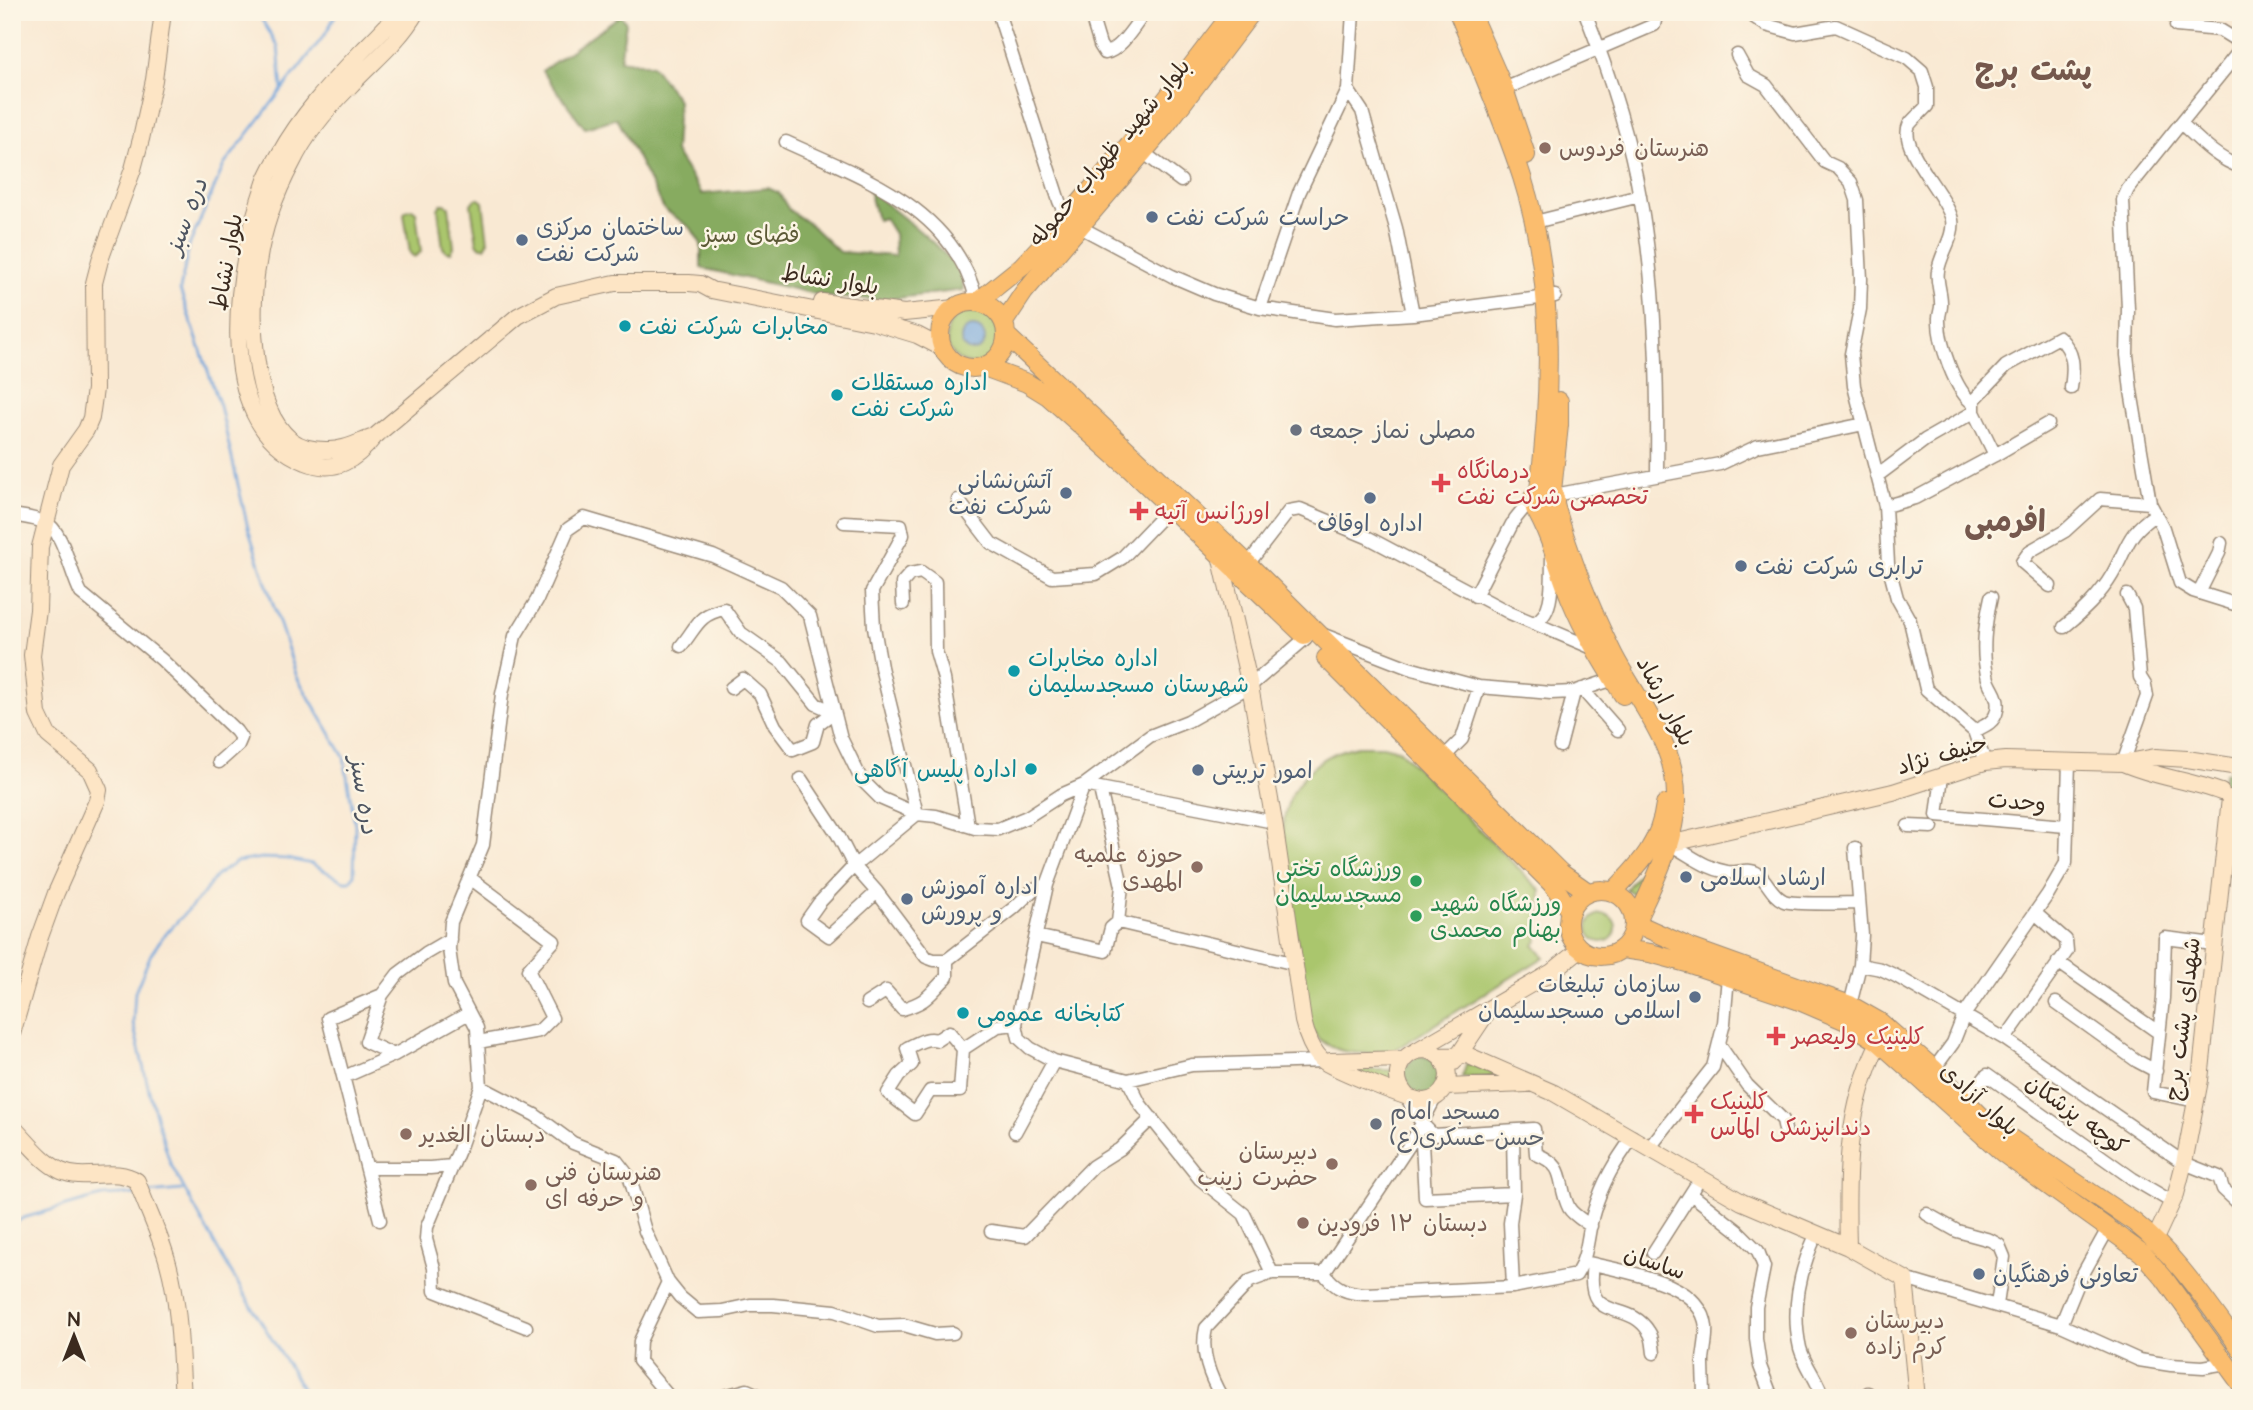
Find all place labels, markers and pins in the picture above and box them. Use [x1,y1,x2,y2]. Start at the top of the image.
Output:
place label: هنرستان فردوس [1559,133,1709,165]
marker: هنرستان فردوس [1537,140,1553,156]
place label: حراست شرکت نفت [1166,202,1349,234]
marker: حراست شرکت نفت [1144,209,1160,225]
place label: ساختمان مرکزی شرکت نفت [536,212,684,270]
marker: ساختمان مرکزی شرکت نفت [514,232,530,248]
place label: مخابرات شرکت نفت [639,311,829,343]
marker: مخابرات شرکت نفت [617,318,633,334]
place label: اداره مستقلات شرکت نفت [851,367,987,425]
marker: اداره مستقلات شرکت نفت [829,387,845,403]
place label: مصلی نماز جمعه [1310,415,1476,447]
marker: مصلی نماز جمعه [1288,422,1304,438]
place label: درمانگاه تخصصی شرکت نفت [1457,455,1648,513]
place label: آتش‌نشانی شرکت نفت [948,465,1053,523]
marker: درمانگاه تخصصی شرکت نفت [1431,473,1451,493]
marker: آتش‌نشانی شرکت نفت [1058,485,1074,501]
marker: اداره اوقاف [1362,490,1378,506]
place label: اورژانس آتیه [1155,496,1270,528]
marker: اورژانس آتیه [1129,501,1149,521]
place label: اداره اوقاف [1317,508,1423,540]
place label: ترابری شرکت نفت [1755,551,1923,583]
marker: ترابری شرکت نفت [1733,558,1749,574]
place label: اداره مخابرات شهرستان مسجدسلیمان [1028,643,1249,701]
marker: اداره مخابرات شهرستان مسجدسلیمان [1006,663,1022,679]
place label: اداره پلیس آگاهی [854,754,1017,786]
place label: امور تربیتی [1212,755,1313,787]
marker: اداره پلیس آگاهی [1023,761,1039,777]
marker: امور تربیتی [1190,762,1206,778]
place label: حوزه علمیه المهدی [1075,839,1183,897]
place label: ورزشگاه تختی مسجدسلیمان [1275,853,1402,911]
marker: حوزه علمیه المهدی [1189,859,1205,875]
place label: ارشاد اسلامی [1700,862,1826,894]
marker: ارشاد اسلامی [1678,869,1694,885]
place label: اداره آموزش و پرورش [921,871,1038,929]
marker: ورزشگاه تختی مسجدسلیمان [1408,873,1424,889]
place label: ورزشگاه شهید بهنام محمدی [1430,888,1561,947]
marker: اداره آموزش و پرورش [899,891,915,907]
marker: ورزشگاه شهید بهنام محمدی [1408,908,1424,924]
place label: سازمان تبلیغات اسلامی مسجدسلیمان [1478,969,1681,1027]
marker: سازمان تبلیغات اسلامی مسجدسلیمان [1687,989,1703,1005]
place label: کتابخانه عمومی [977,998,1125,1030]
marker: کتابخانه عمومی [955,1005,971,1021]
place label: کلینیک ولیعصر [1790,1021,1924,1053]
marker: کلینیک ولیعصر [1766,1026,1786,1046]
place label: کلینیک دندانپزشکی الماس [1710,1086,1871,1144]
place label: مسجد امام حسن عسکری(ع) [1390,1096,1544,1154]
marker: کلینیک دندانپزشکی الماس [1684,1104,1704,1124]
marker: مسجد امام حسن عسکری(ع) [1368,1116,1384,1132]
place label: دبستان الغدیر [418,1119,545,1151]
marker: دبستان الغدیر [398,1126,414,1142]
place label: دبیرستان حضرت زینب [1197,1136,1318,1194]
marker: دبیرستان حضرت زینب [1324,1156,1340,1172]
place label: هنرستان فنی و حرفه ای [545,1157,662,1215]
marker: هنرستان فنی و حرفه ای [523,1177,539,1193]
place label: دبستان ۱۲ فرودین [1317,1208,1488,1240]
marker: دبستان ۱۲ فرودین [1295,1215,1311,1231]
place label: تعاونی فرهنگیان [1993,1259,2138,1291]
marker: تعاونی فرهنگیان [1971,1266,1987,1282]
place label: دبیرستان کرم زاده [1865,1305,1946,1363]
marker: دبیرستان کرم زاده [1843,1325,1859,1341]

